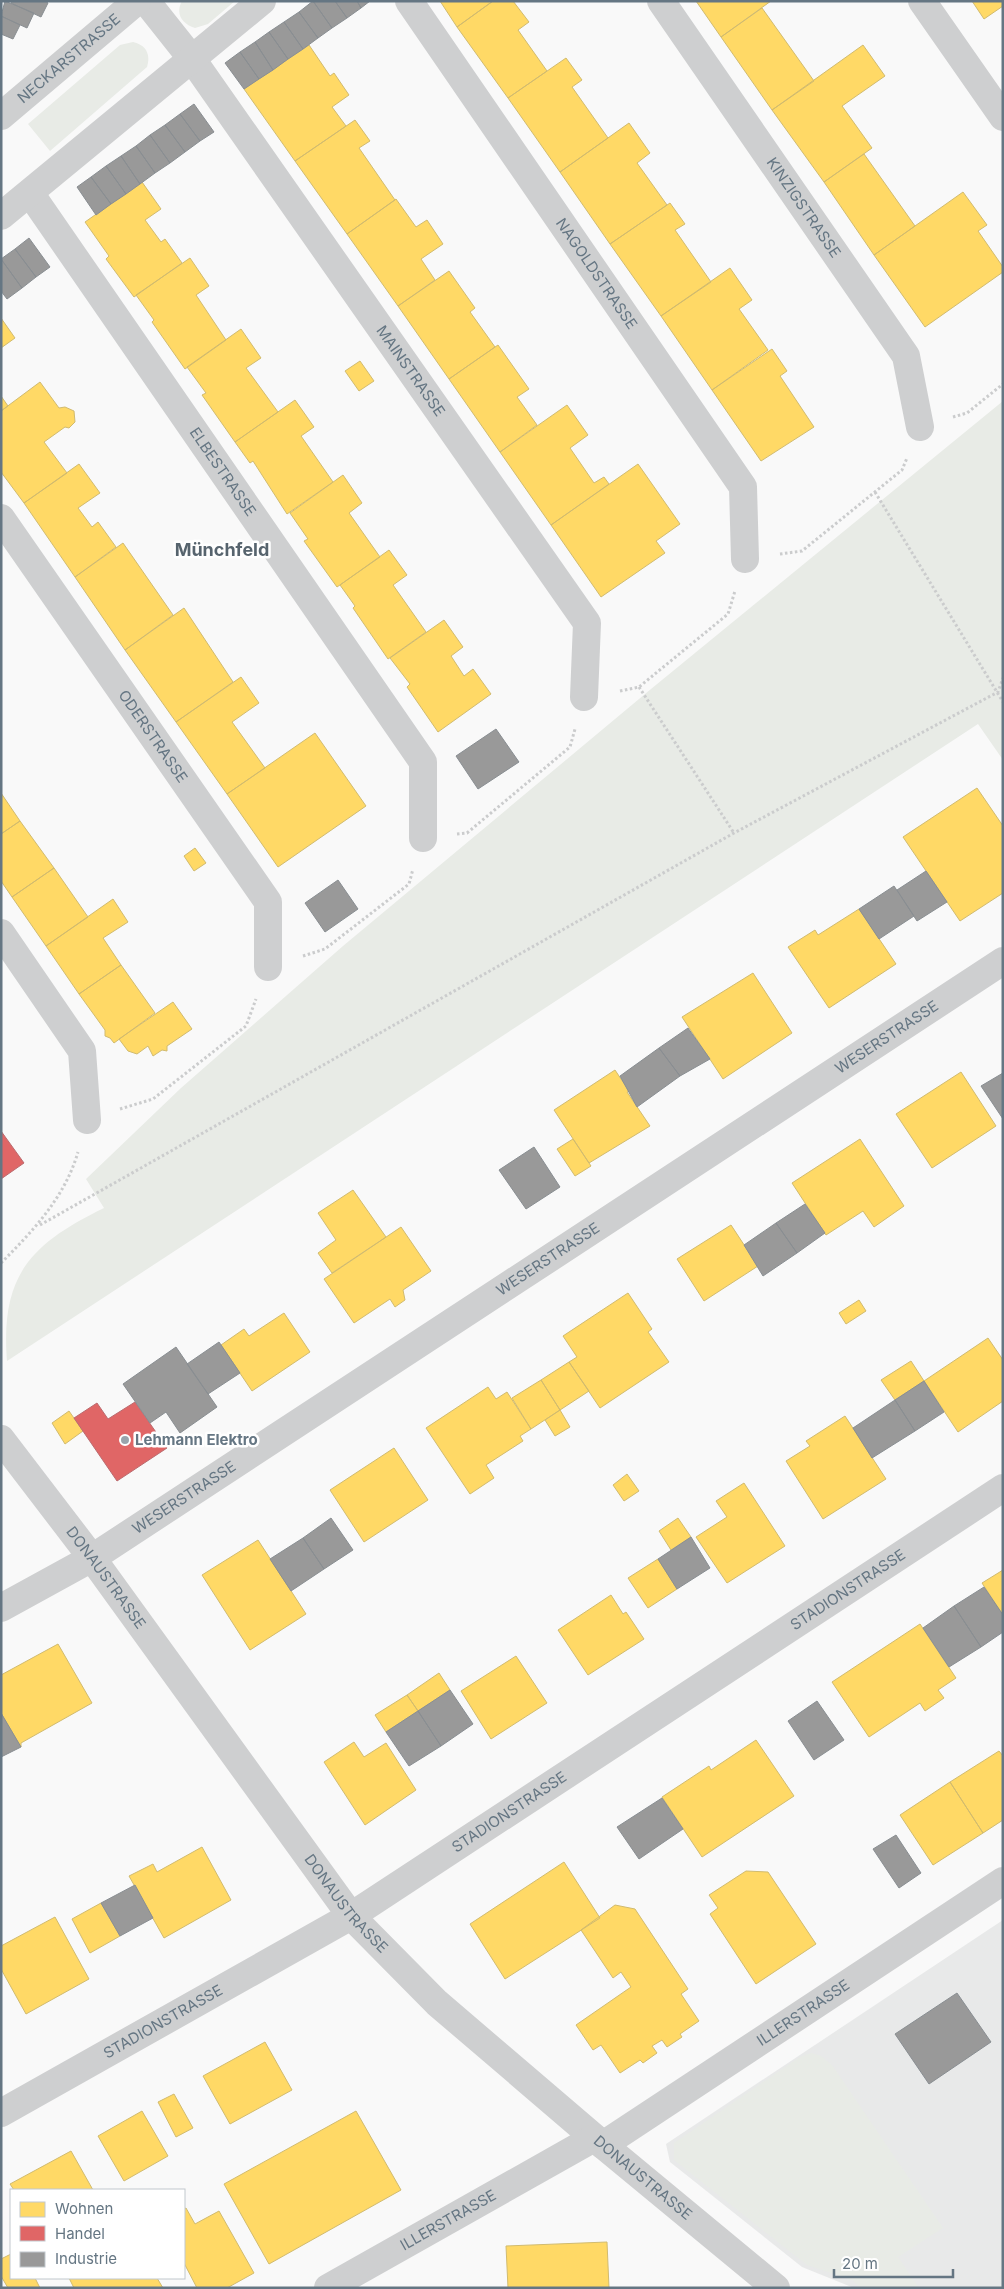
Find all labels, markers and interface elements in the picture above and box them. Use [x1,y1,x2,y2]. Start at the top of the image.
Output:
street label: NECKARSTRASSE [13,9,124,107]
street label: KINZIGSTRASSE [763,153,845,261]
street label: NAGOLDSTRASSE [552,214,642,333]
street label: MAINSTRASSE [373,322,449,420]
street label: ELBESTRASSE [186,423,260,520]
district label: Münchfeld [175,539,269,560]
street label: ODERSTRASSE [114,686,192,786]
street label: WESERSTRASSE [831,996,942,1078]
street label: WESERSTRASSE [492,1218,603,1300]
place label: Lehmann Elektro [135,1430,258,1449]
marker: Lehmann Elektro [119,1434,131,1446]
street label: WESERSTRASSE [129,1456,239,1538]
street label: DONAUSTRASSE [62,1523,150,1632]
street label: STADIONSTRASSE [787,1545,909,1634]
street label: STADIONSTRASSE [448,1767,570,1856]
street label: DONAUSTRASSE [300,1850,392,1957]
street label: ILLERSTRASSE [753,1975,853,2050]
street label: STADIONSTRASSE [100,1980,226,2062]
street label: DONAUSTRASSE [590,2131,696,2224]
street label: ILLERSTRASSE [397,2185,499,2254]
legend [10,2189,185,2279]
text: Wohnen [55,2199,113,2218]
text: Handel [55,2224,105,2243]
scale bar [834,2246,953,2278]
text: Industrie [55,2249,117,2268]
text: 20 m [842,2254,878,2273]

